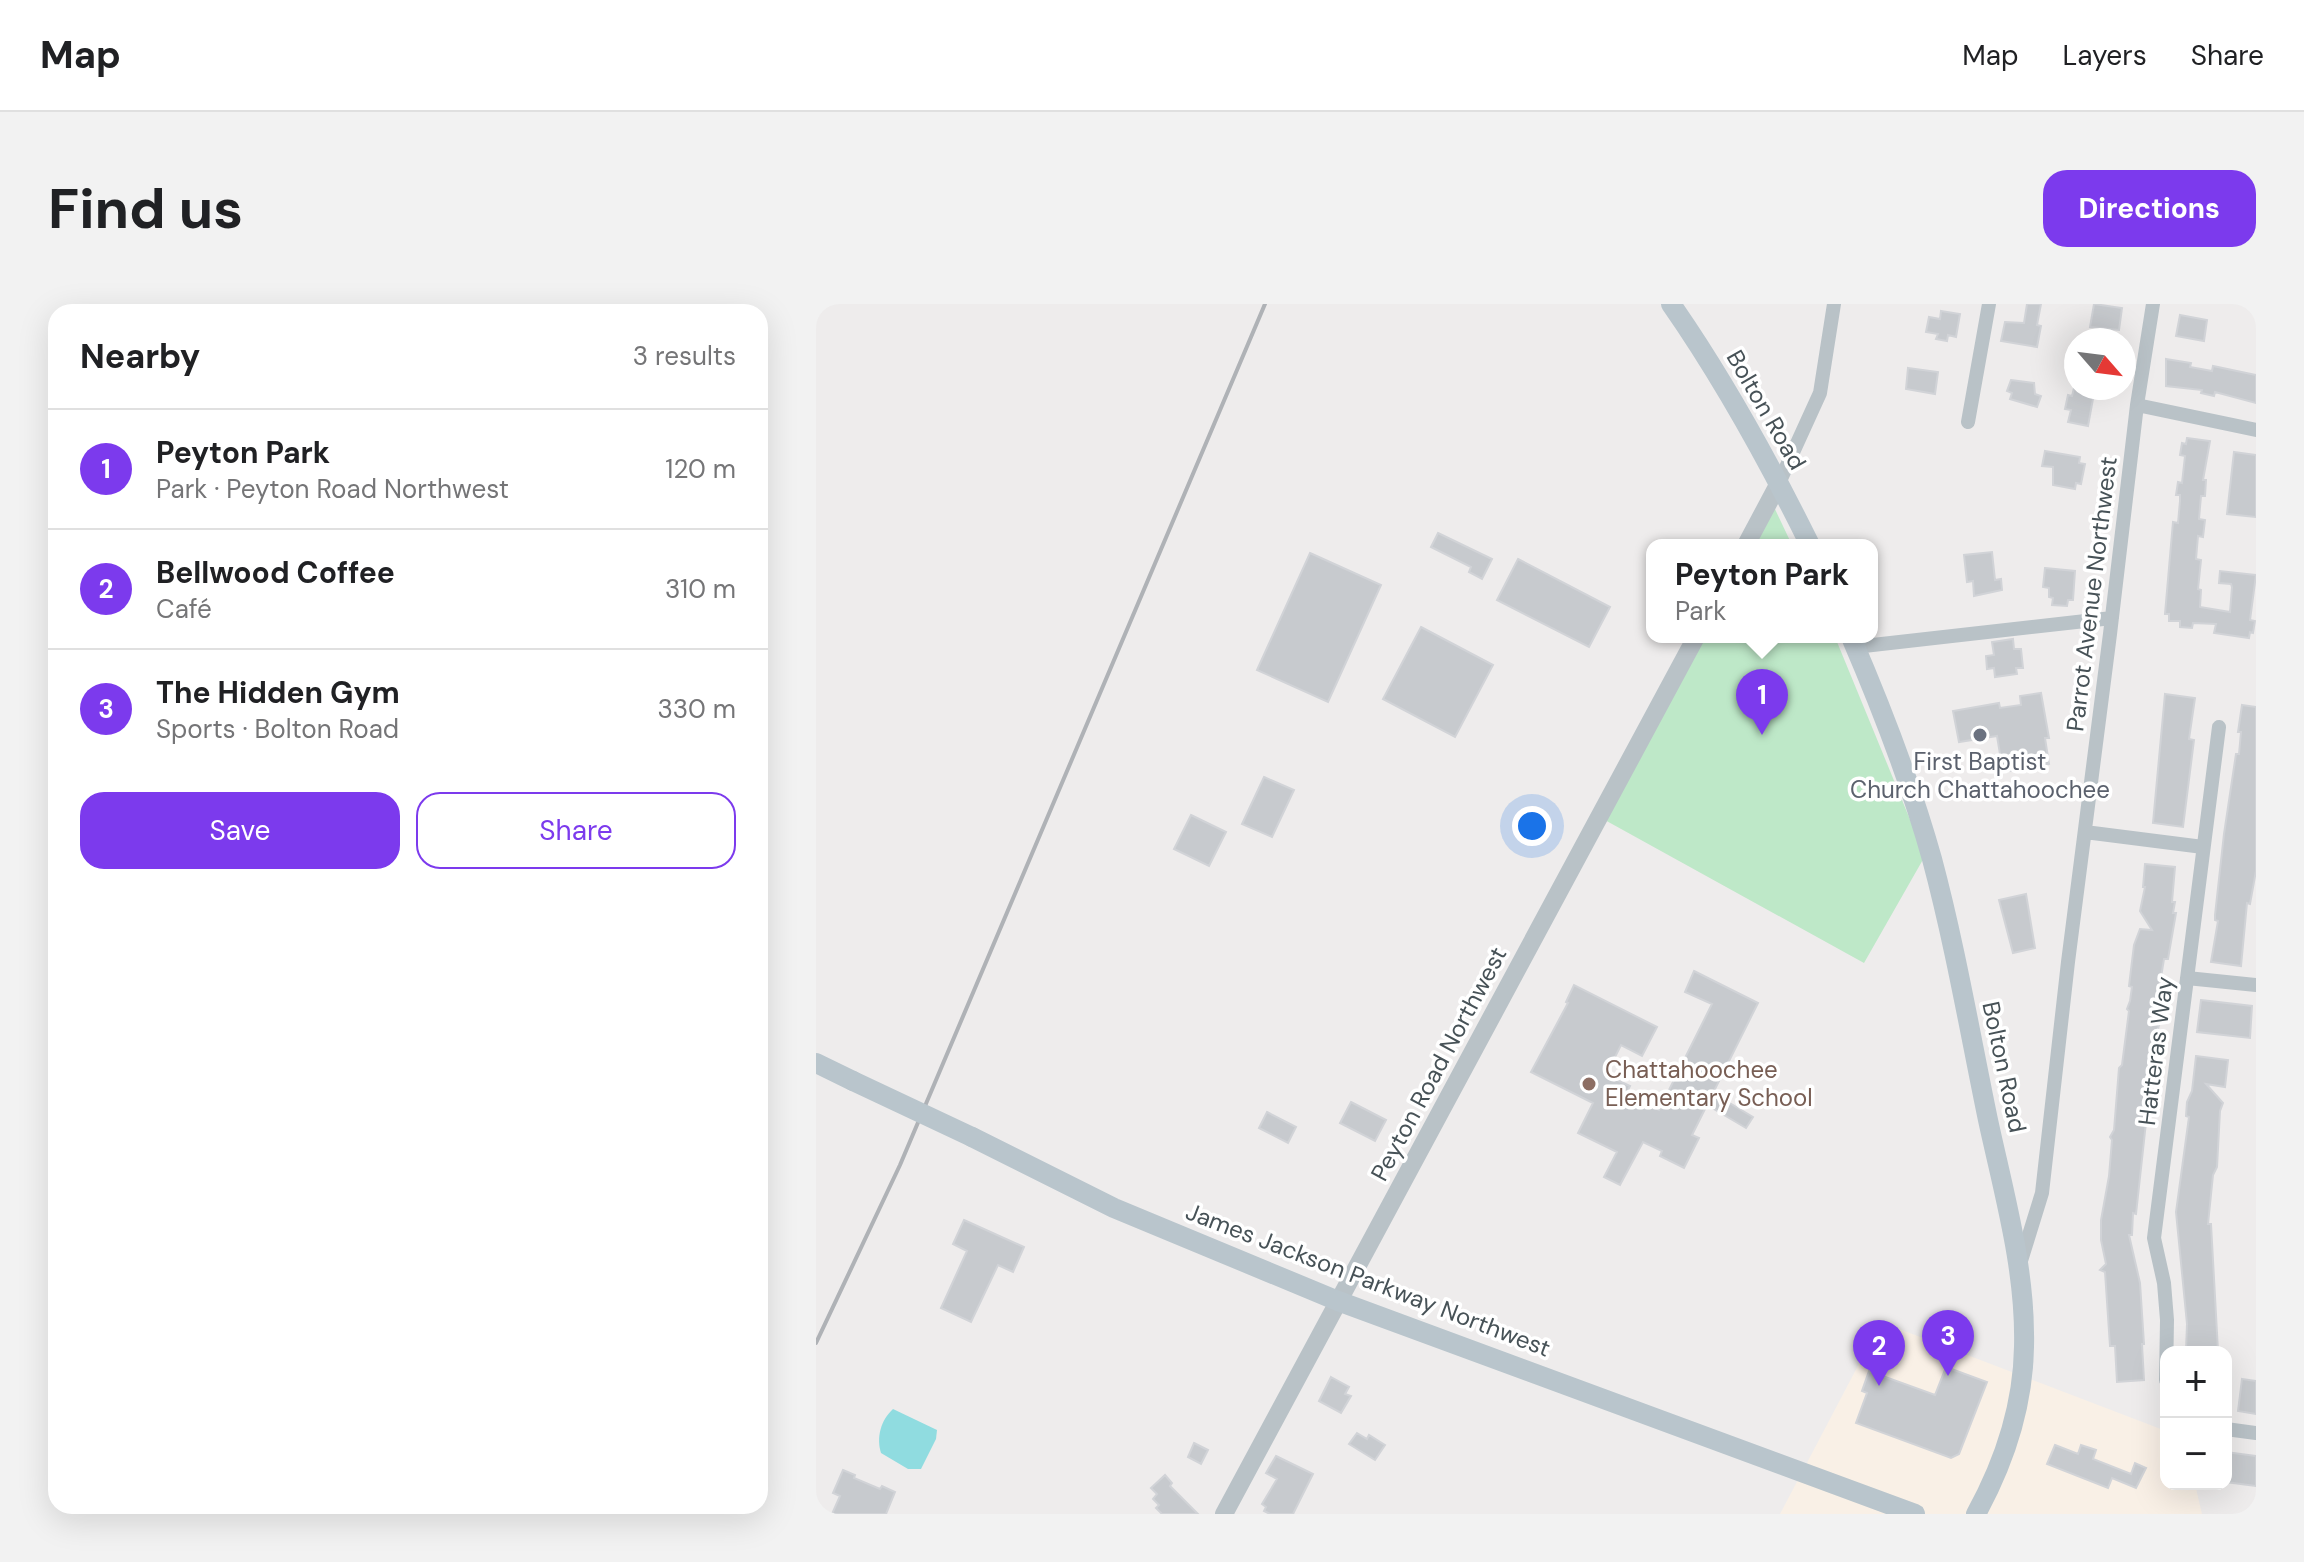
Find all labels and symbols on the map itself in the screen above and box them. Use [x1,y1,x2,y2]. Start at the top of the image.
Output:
north arrow [2064,328,2136,400]
street label: Bolton Road [1720,344,1813,475]
street label: Parrot Avenue Northwest [2059,455,2124,733]
pin: 1 [1736,669,1788,735]
marker: First Baptist Church Chattahoochee [1971,726,1989,744]
place label: First Baptist Church Chattahoochee [1850,746,2110,805]
your location [1512,806,1552,846]
street label: Peyton Road Northwest [1364,941,1513,1186]
street label: Hatteras Way [2131,975,2180,1127]
street label: Bolton Road [1975,998,2034,1135]
place label: Chattahoochee Elementary School [1605,1054,1813,1113]
marker: Chattahoochee Elementary School [1580,1075,1598,1093]
street label: James Jackson Parkway Northwest [1181,1196,1555,1364]
pin: 3 [1922,1310,1974,1376]
pin: 2 [1853,1320,1905,1386]

